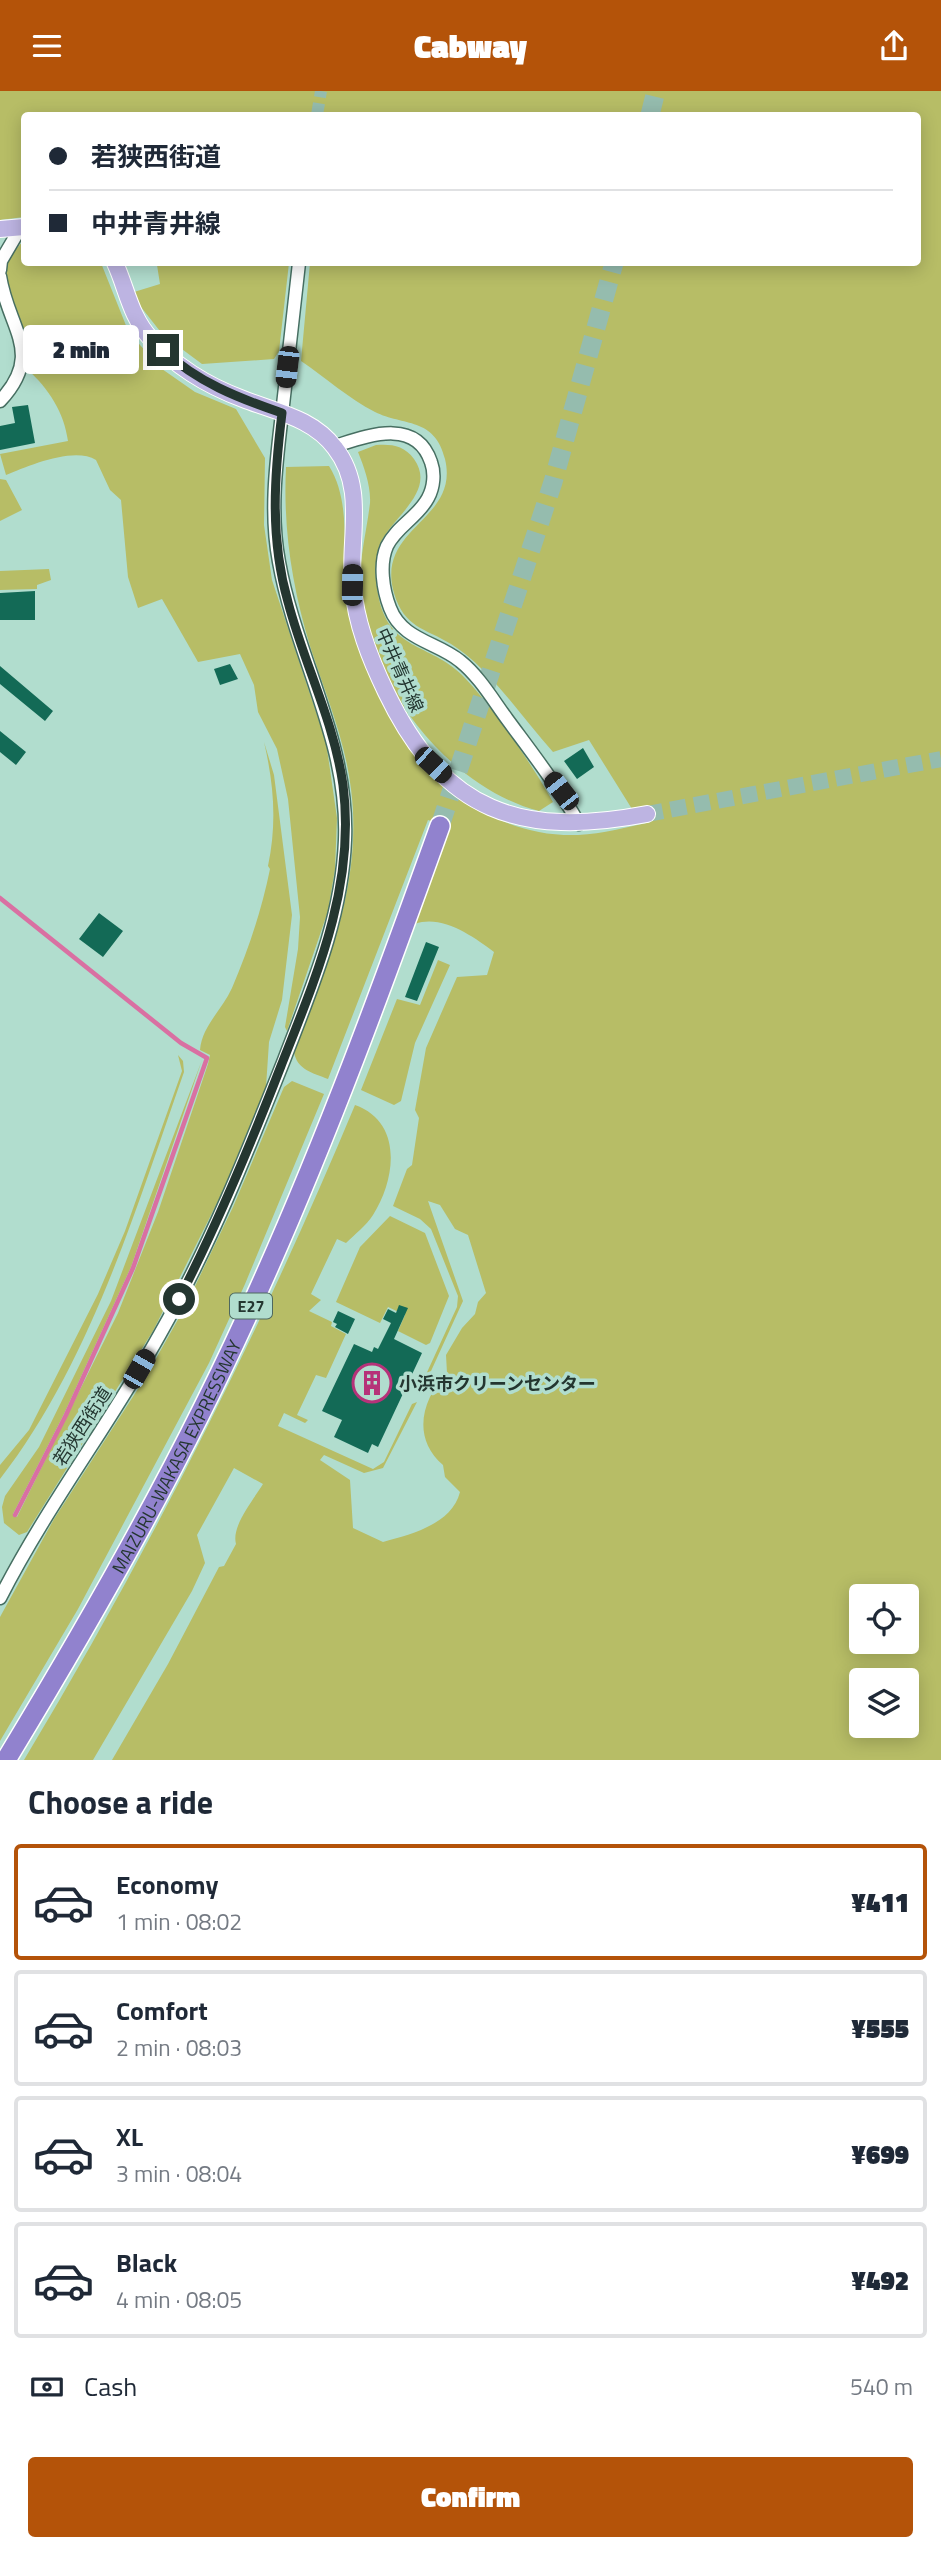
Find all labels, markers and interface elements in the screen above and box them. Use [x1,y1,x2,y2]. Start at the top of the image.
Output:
text: Cabway [414,22,527,70]
icon: menu [28,27,66,65]
icon: share [875,27,913,65]
text: 若狭西街道 [91,137,221,176]
text: 中井青井線 [91,204,221,243]
callout: 2 min [23,325,138,375]
text: 2 min [52,332,110,367]
route end [147,334,179,366]
car [275,345,300,389]
car [342,564,363,606]
street label: 中井青井線 [369,623,431,717]
car [411,743,456,787]
car [540,768,583,814]
route start [163,1283,195,1315]
road number: E27 [230,1294,272,1319]
street label: MAIZURU-WAKASA EXPRESSWAY [104,1335,248,1578]
car [120,1346,159,1392]
building icon: 小浜市クリーンセンター [351,1362,393,1404]
place label: 小浜市クリーンセンター [399,1370,596,1397]
street label: 若狭西街道 [46,1381,118,1471]
map controls [849,1584,919,1738]
button: locate [849,1584,919,1654]
button: layers [849,1668,919,1738]
text: Choose a ride [28,1778,213,1826]
text: Economy [116,1865,218,1904]
icon: car [32,1871,95,1934]
text: ¥411 [851,1883,909,1922]
text: 1 min · 08:02 [116,1904,242,1939]
text: Comfort [116,1991,208,2030]
icon: car [32,1997,95,2060]
text: ¥555 [851,2009,909,2048]
text: 2 min · 08:03 [116,2030,242,2065]
text: XL [116,2117,143,2156]
icon: car [32,2123,95,2186]
text: ¥699 [851,2135,909,2174]
text: 3 min · 08:04 [116,2156,242,2191]
text: Black [116,2243,177,2282]
icon: car [32,2249,95,2312]
text: ¥492 [851,2261,909,2300]
text: 4 min · 08:05 [116,2282,242,2317]
text: Cash [84,2367,137,2406]
icon: cash [28,2368,66,2406]
text: 540 m [850,2369,913,2404]
button: Confirm [28,2457,913,2537]

